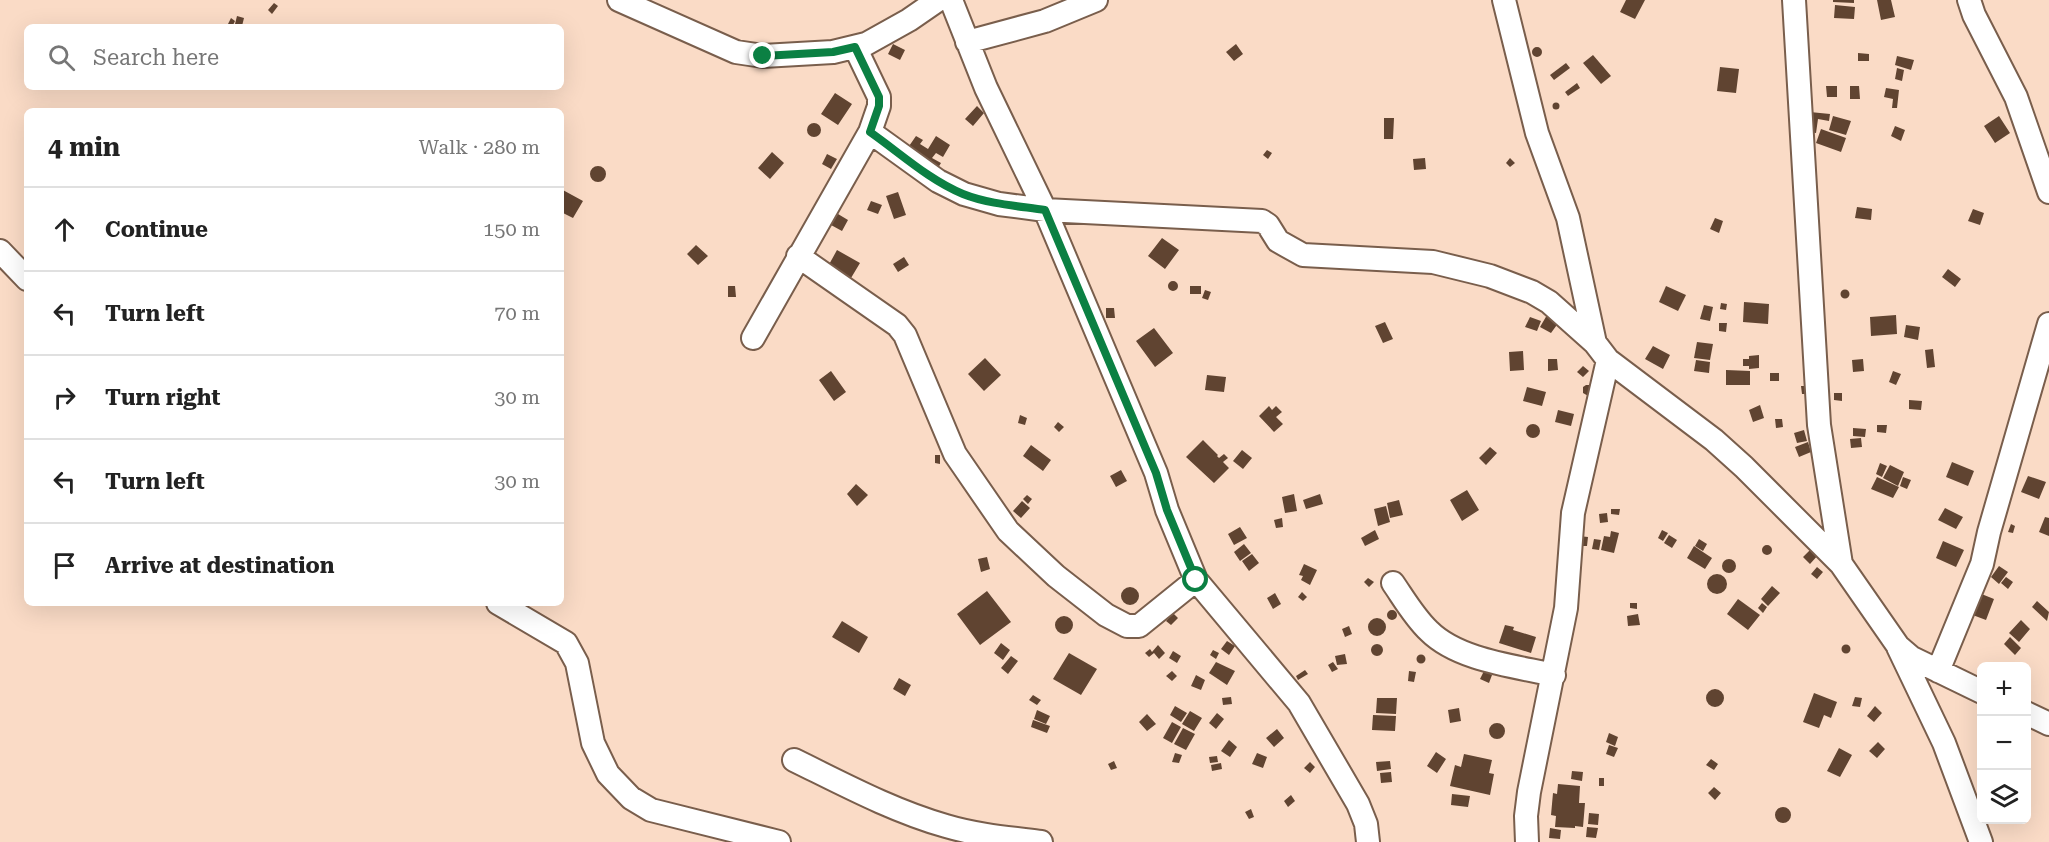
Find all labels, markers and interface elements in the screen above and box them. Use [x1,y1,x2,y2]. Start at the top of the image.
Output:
search box [24,24,564,90]
icon: search [45,41,78,74]
route end [749,42,775,68]
text: Search here [93,45,219,70]
text: 4 min [48,132,120,162]
text: Walk · 280 m [419,135,540,159]
icon: ahead [48,213,81,246]
text: Continue [105,217,208,242]
text: 150 m [483,217,540,241]
icon: left [48,297,81,330]
text: Turn left [105,301,205,326]
text: 70 m [494,301,540,325]
icon: right [48,381,81,414]
text: Turn right [105,385,220,410]
text: 30 m [494,385,540,409]
icon: left [48,465,81,498]
text: Turn left [105,469,205,494]
text: 30 m [494,469,540,493]
icon: arrive [48,549,81,582]
text: Arrive at destination [105,553,334,578]
route start [1182,566,1208,592]
map controls [1977,662,2031,824]
button: + [1977,662,2031,716]
button: − [1977,716,2031,770]
button: layers [1977,770,2031,824]

